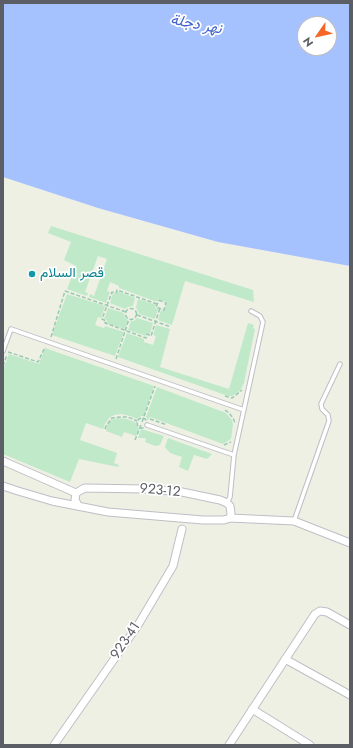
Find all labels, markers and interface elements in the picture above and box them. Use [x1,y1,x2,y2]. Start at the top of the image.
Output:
water label: نهر دجلة [169,11,223,39]
north arrow [297,16,337,56]
text: N [299,34,317,50]
place label: قصر السلام [40,266,104,282]
marker: قصر السلام [27,269,37,279]
street label: 923-12 [139,481,181,501]
street label: 923-41 [108,619,144,663]

